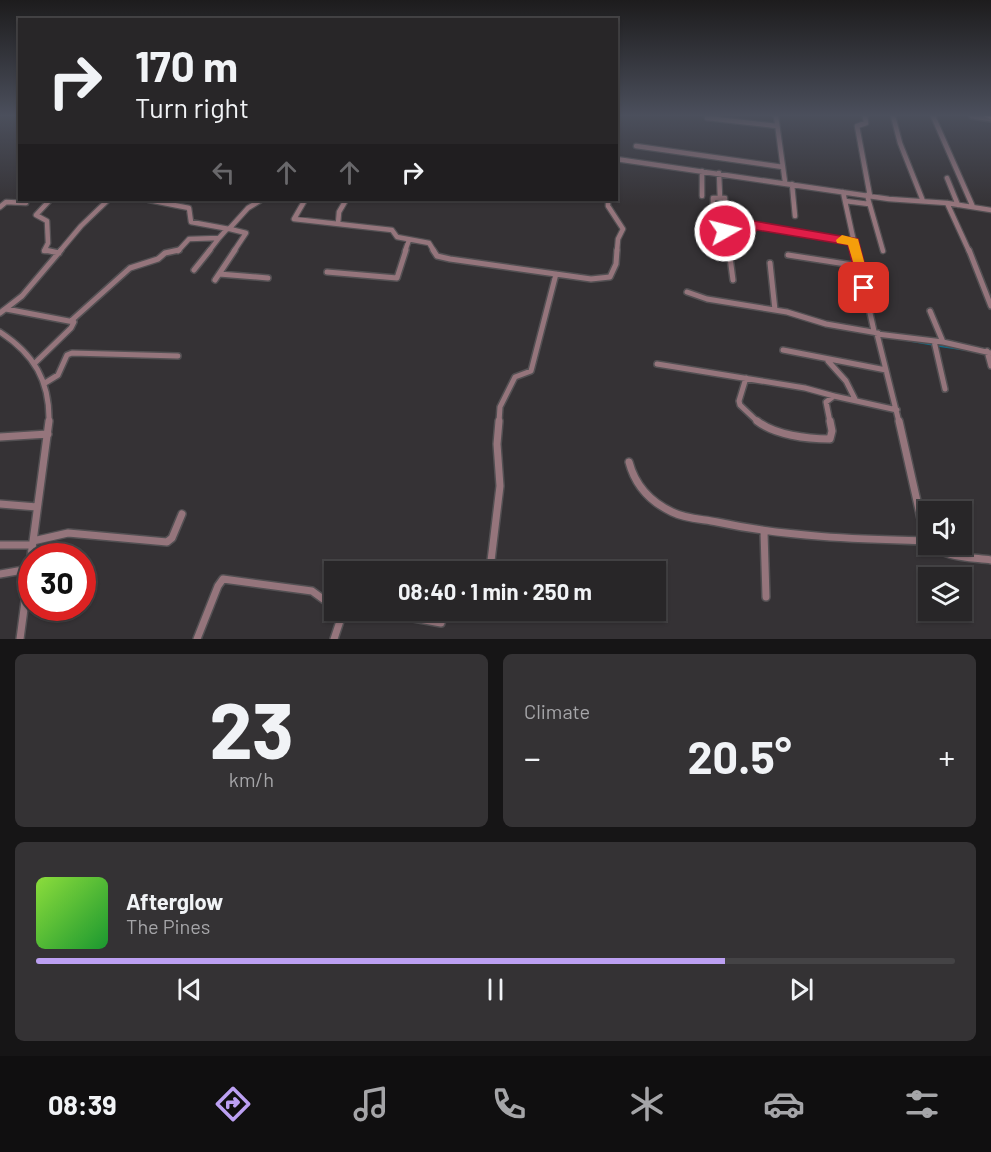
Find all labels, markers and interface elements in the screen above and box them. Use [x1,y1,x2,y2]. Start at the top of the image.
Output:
text: 170 m [135,40,238,90]
icon: right [36,42,114,120]
text: Turn right [135,91,249,123]
icon: left [207,156,240,189]
icon: ahead [270,156,303,189]
icon: ahead [333,156,366,189]
icon: right [396,156,429,189]
position arrow [693,199,757,263]
pin [838,262,889,313]
icon: arrive [847,271,880,304]
map controls [918,501,972,621]
button: sound [918,501,972,555]
speed limit sign: 30 [18,543,96,621]
button: layers [918,567,972,621]
text: 08:40 · 1 min · 250 m [398,578,592,604]
text: 23 [209,681,294,775]
text: Climate [524,699,590,723]
text: 20.5° [687,729,792,783]
text: − [524,737,541,777]
text: + [939,737,955,777]
text: km/h [229,767,274,791]
text: Afterglow [126,888,223,914]
text: The Pines [126,914,210,938]
icon: previous [173,973,206,1006]
icon: pause [479,973,512,1006]
icon: next [785,973,818,1006]
icon: directions [212,1083,254,1125]
icon: music [350,1083,392,1125]
icon: phone [488,1083,530,1125]
icon: climate [626,1083,668,1125]
icon: car [763,1083,805,1125]
icon: filters [901,1083,943,1125]
text: 08:39 [48,1088,117,1120]

